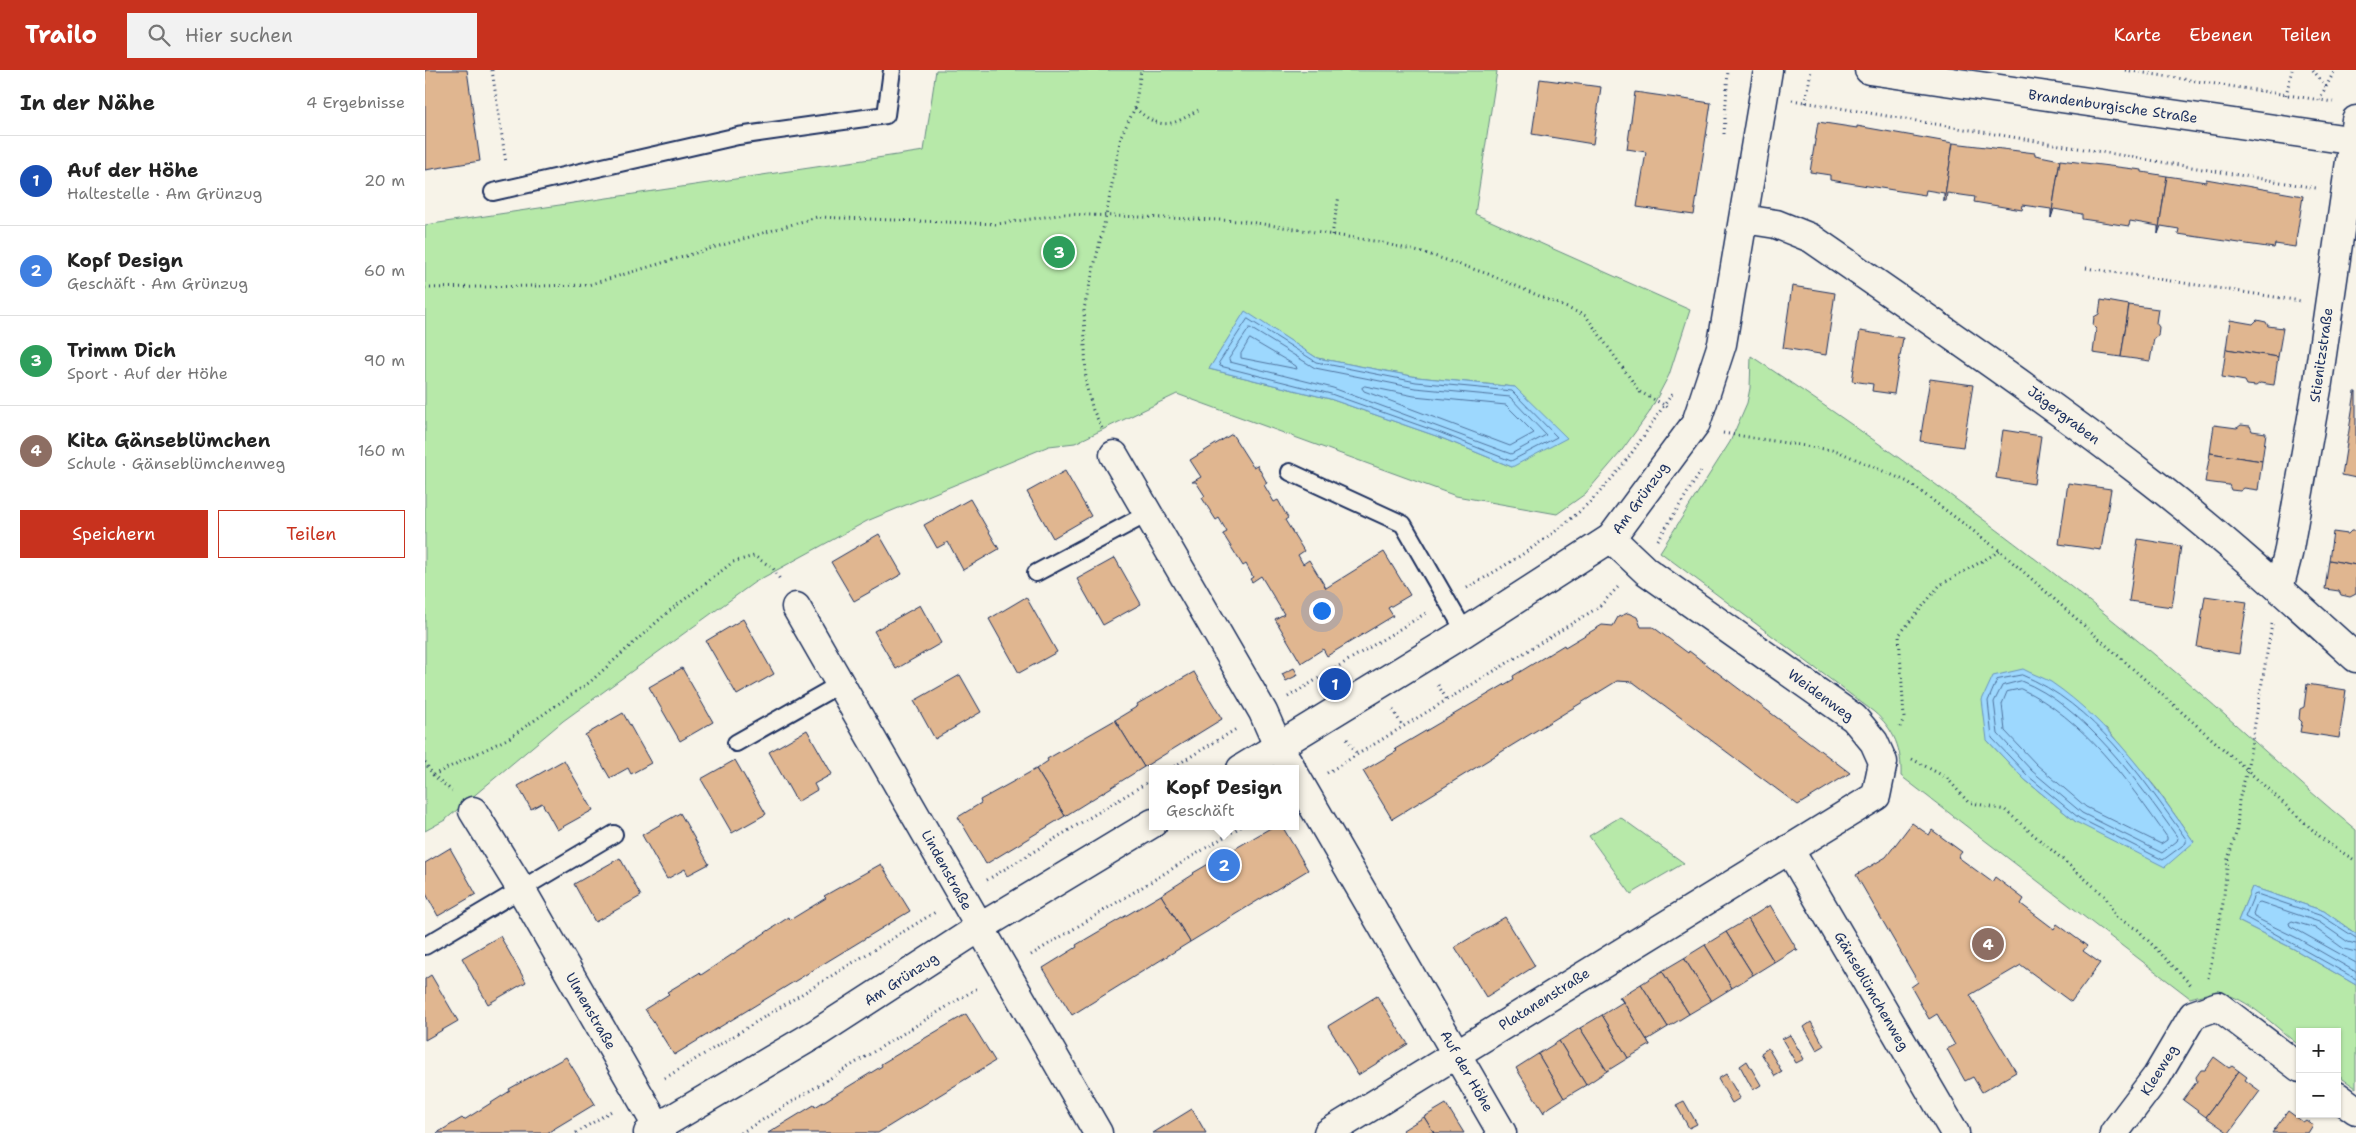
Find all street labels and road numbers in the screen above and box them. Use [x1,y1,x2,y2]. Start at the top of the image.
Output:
street label: Brandenburgische Straße [2027,85,2199,127]
street label: Stienitzstraße [2305,306,2337,404]
street label: Jägergraben [2024,382,2104,448]
street label: Am Grünzug [1608,458,1672,538]
street label: Weidenweg [1784,665,1858,725]
street label: Lindenstraße [918,827,976,913]
street label: Gänseblümchenweg [1831,928,1913,1054]
street label: Am Grünzug [861,948,941,1010]
street label: Platanenstraße [1495,964,1593,1034]
street label: Ulmenstraße [562,969,620,1053]
street label: Auf der Höhe [1436,1027,1498,1115]
street label: Kleeweg [2136,1041,2182,1099]

